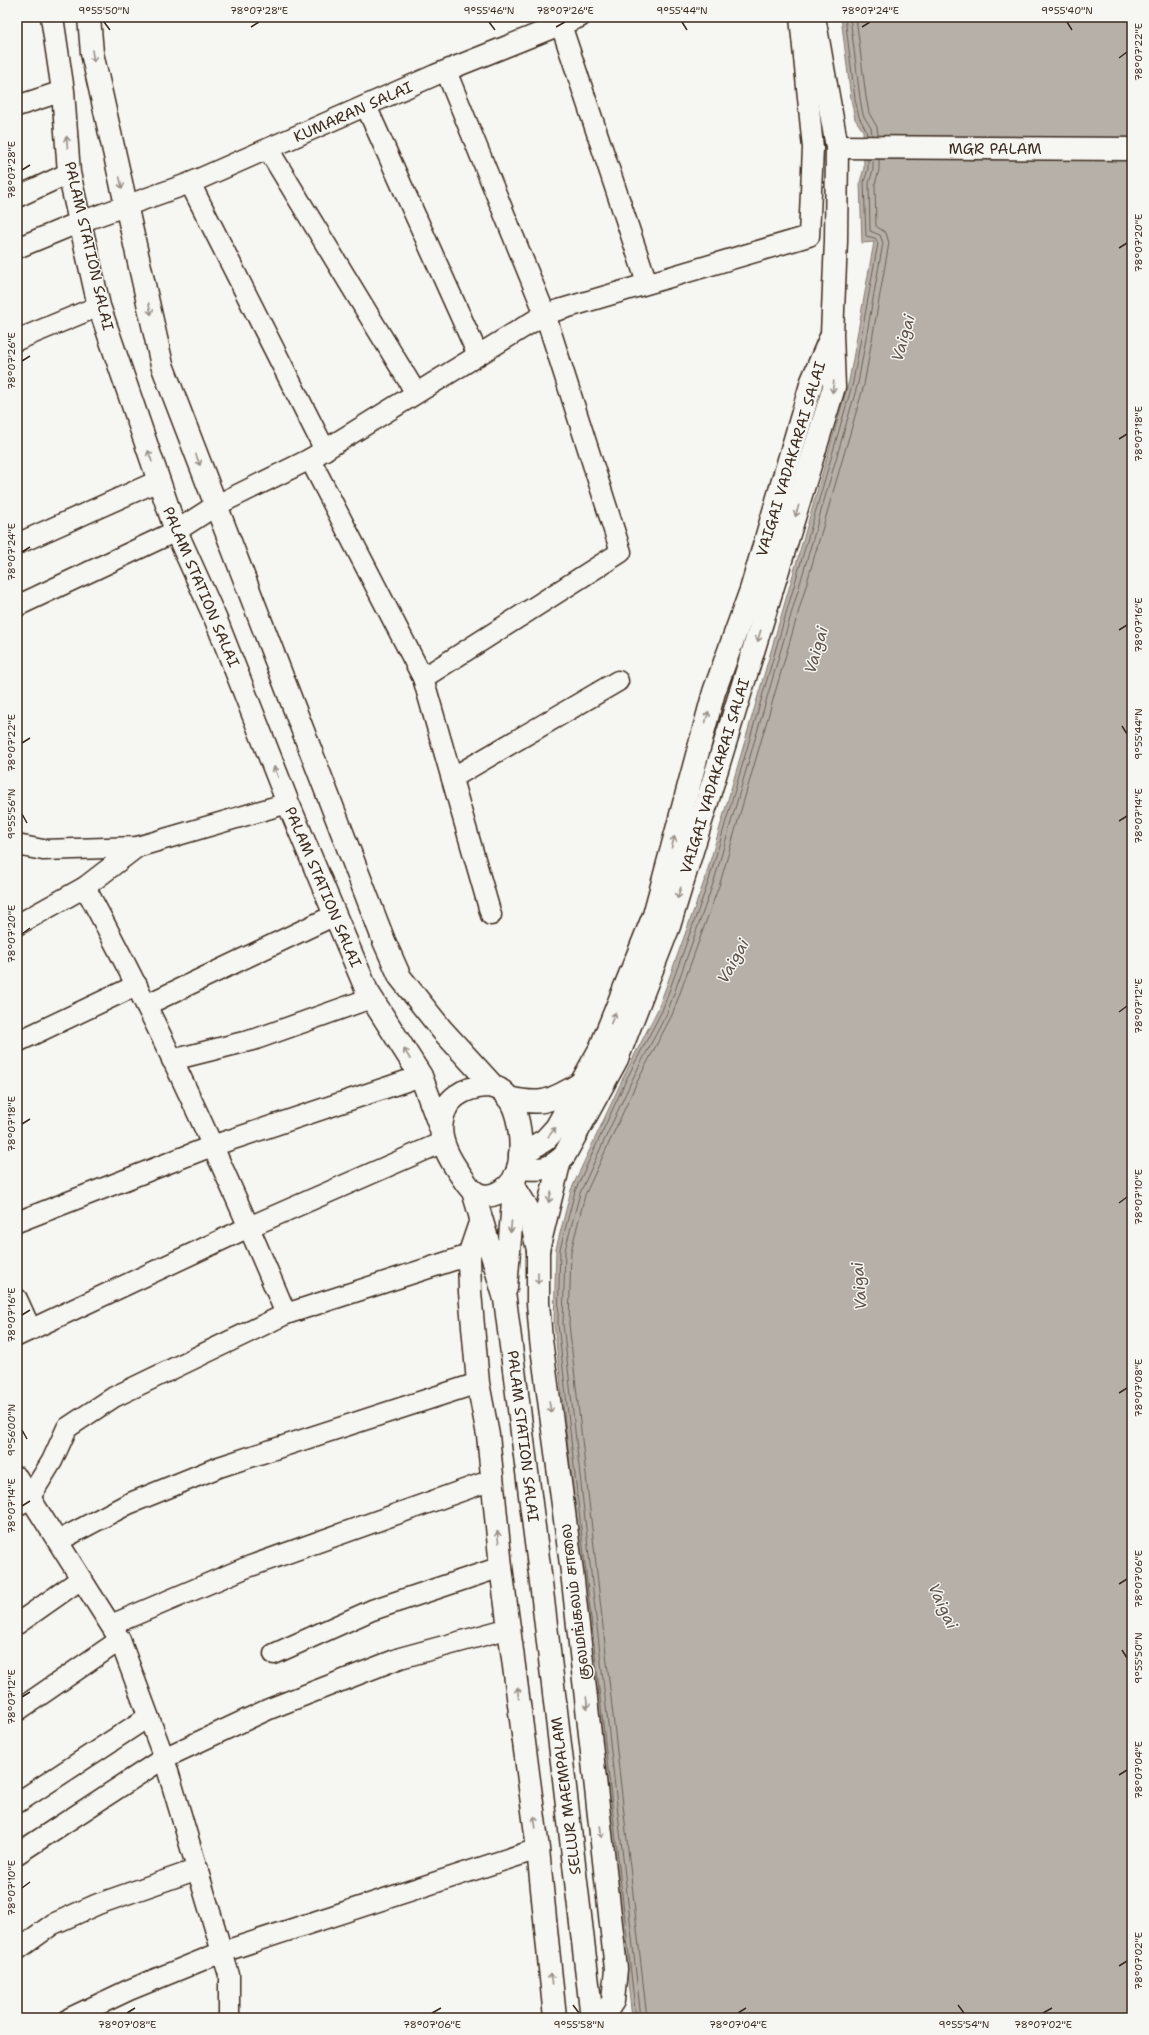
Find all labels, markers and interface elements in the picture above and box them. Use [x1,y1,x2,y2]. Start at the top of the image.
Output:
text: 9°55'50"N [78,4,130,17]
text: 78°07'28"E [230,4,288,17]
text: 9°55'46"N [464,4,514,17]
text: 78°07'26"E [536,4,594,17]
text: 9°55'44"N [656,4,708,17]
text: 78°07'24"E [841,4,899,17]
text: 9°55'40"N [1041,4,1093,17]
text: 78°07'22"E [1132,23,1145,81]
one-way arrow [89,49,97,62]
street label: KUMARAN SALAI [290,77,416,147]
one-way arrow [63,136,70,149]
street label: MGR PALAM [948,139,1042,159]
text: 78°07'28"E [5,141,18,199]
street label: PALAM STATION SALAI [60,160,118,332]
one-way arrow [118,176,126,189]
text: 78°07'20"E [1132,214,1145,272]
one-way arrow [146,303,154,316]
water label: Vaigai [886,312,920,364]
text: 78°07'26"E [5,332,18,390]
street label: VAIGAI VADAKARAI SALAI [752,359,830,559]
one-way arrow [829,380,837,393]
text: 78°07'18"E [1132,406,1145,462]
one-way arrow [146,450,153,463]
one-way arrow [194,453,202,465]
street label: PALAM STATION SALAI [158,504,244,670]
one-way arrow [793,504,800,517]
text: 78°07'24"E [5,523,18,581]
text: 78°07'16"E [1132,597,1145,653]
water label: Vaigai [799,624,833,676]
one-way arrow [755,629,762,642]
street label: VAIGAI VADAKARAI SALAI [676,676,754,876]
text: 9°55'44"N [1132,708,1145,760]
one-way arrow [704,711,712,724]
text: 78°07'22"E [5,714,18,772]
one-way arrow [271,766,279,778]
text: 78°07'14"E [1132,788,1145,844]
text: 9°55'56"N [5,789,18,839]
street label: PALAM STATION SALAI [280,804,366,970]
one-way arrow [670,836,677,849]
one-way arrow [675,887,682,900]
text: 78°07'20"E [5,905,18,963]
water label: Vaigai [712,935,754,987]
text: 78°07'12"E [1132,978,1145,1034]
one-way arrow [609,1012,617,1024]
one-way arrow [403,1049,411,1060]
text: 78°07'18"E [5,1096,18,1152]
one-way arrow [547,1127,556,1138]
text: 78°07'10"E [1132,1169,1145,1225]
one-way arrow [546,1191,553,1204]
one-way arrow [508,1220,515,1233]
water label: Vaigai [846,1261,872,1311]
one-way arrow [534,1271,542,1284]
text: 78°07'16"E [5,1287,18,1343]
street label: PALAM STATION SALAI [503,1349,543,1523]
text: 78°07'08"E [1132,1359,1145,1417]
one-way arrow [546,1400,554,1413]
text: 9°56'00"N [5,1404,18,1456]
text: 78°07'14"E [5,1478,18,1534]
street label: குலமங்கலம் சாலை [555,1522,595,1682]
one-way arrow [494,1530,501,1543]
text: 78°07'06"E [1132,1550,1145,1608]
water label: Vaigai [923,1580,963,1633]
text: 9°55'50"N [1132,1632,1145,1684]
text: 78°07'12"E [5,1669,18,1725]
one-way arrow [514,1687,522,1700]
one-way arrow [583,1696,591,1709]
street label: SELLUR MAEMPALAM [546,1716,586,1876]
text: 78°07'04"E [1132,1741,1145,1799]
one-way arrow [531,1816,539,1829]
one-way arrow [598,1825,605,1838]
text: 78°07'10"E [5,1860,18,1916]
text: 78°07'02"E [1132,1932,1145,1990]
one-way arrow [548,1973,555,1986]
text: 78°07'08"E [98,2018,156,2031]
text: 78°07'06"E [403,2018,461,2031]
text: 9°55'58"N [554,2018,604,2031]
text: 78°07'04"E [709,2018,767,2031]
text: 9°55'54"N [939,2018,989,2031]
text: 78°07'02"E [1014,2018,1072,2031]

